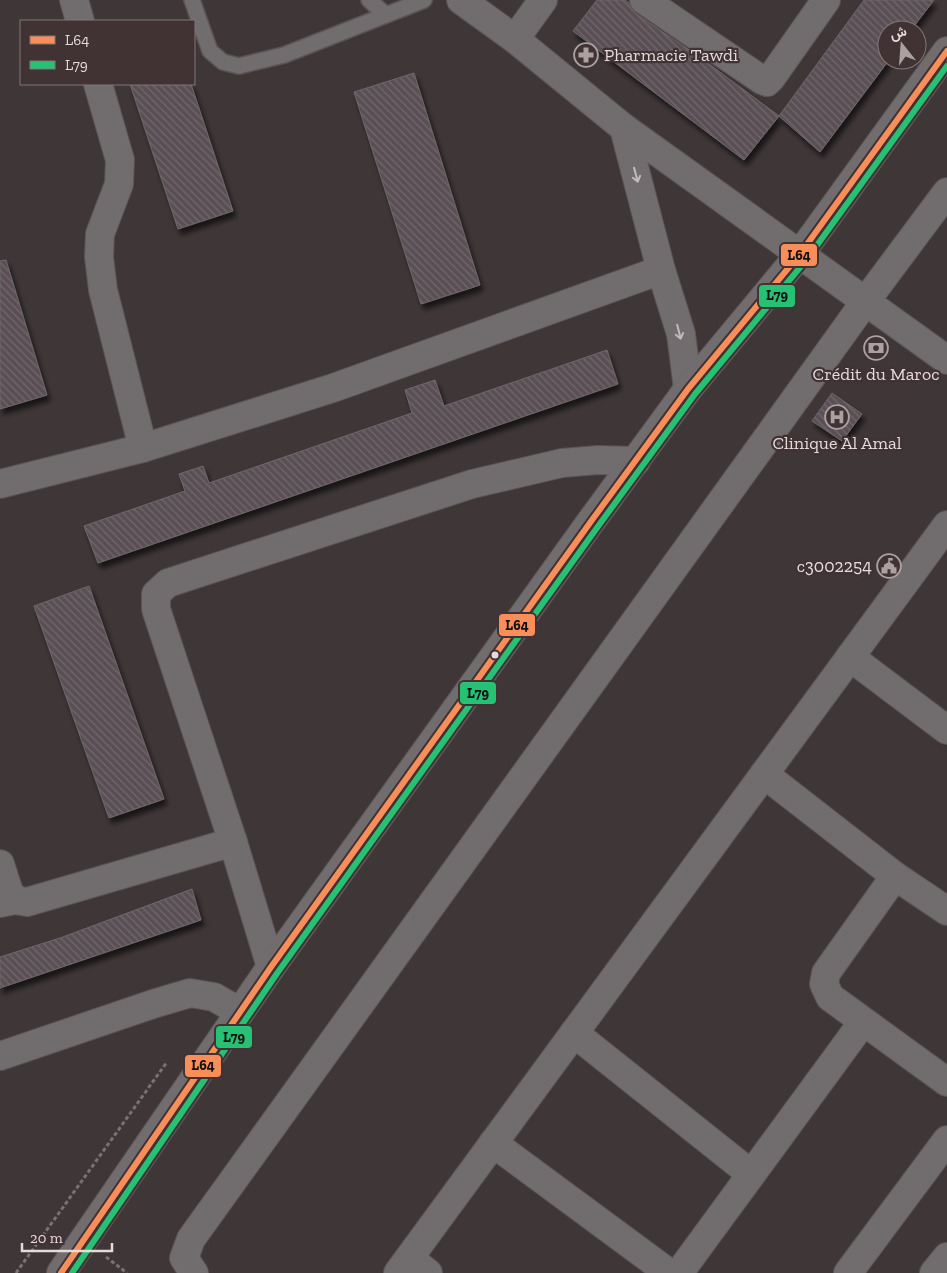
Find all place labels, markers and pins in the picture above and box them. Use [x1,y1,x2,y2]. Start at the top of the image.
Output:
pharmacy icon: Pharmacie Tawdi [573,42,599,68]
place label: Pharmacie Tawdi [604,44,738,66]
bank icon: Crédit du Maroc [863,335,889,361]
place label: Crédit du Maroc [813,363,939,385]
hospital icon: Clinique Al Amal [824,404,850,430]
place label: Clinique Al Amal [772,432,902,454]
public building icon: c3002254 [876,553,902,579]
place label: c3002254 [797,555,872,577]
unlabelled marker [490,650,500,660]

